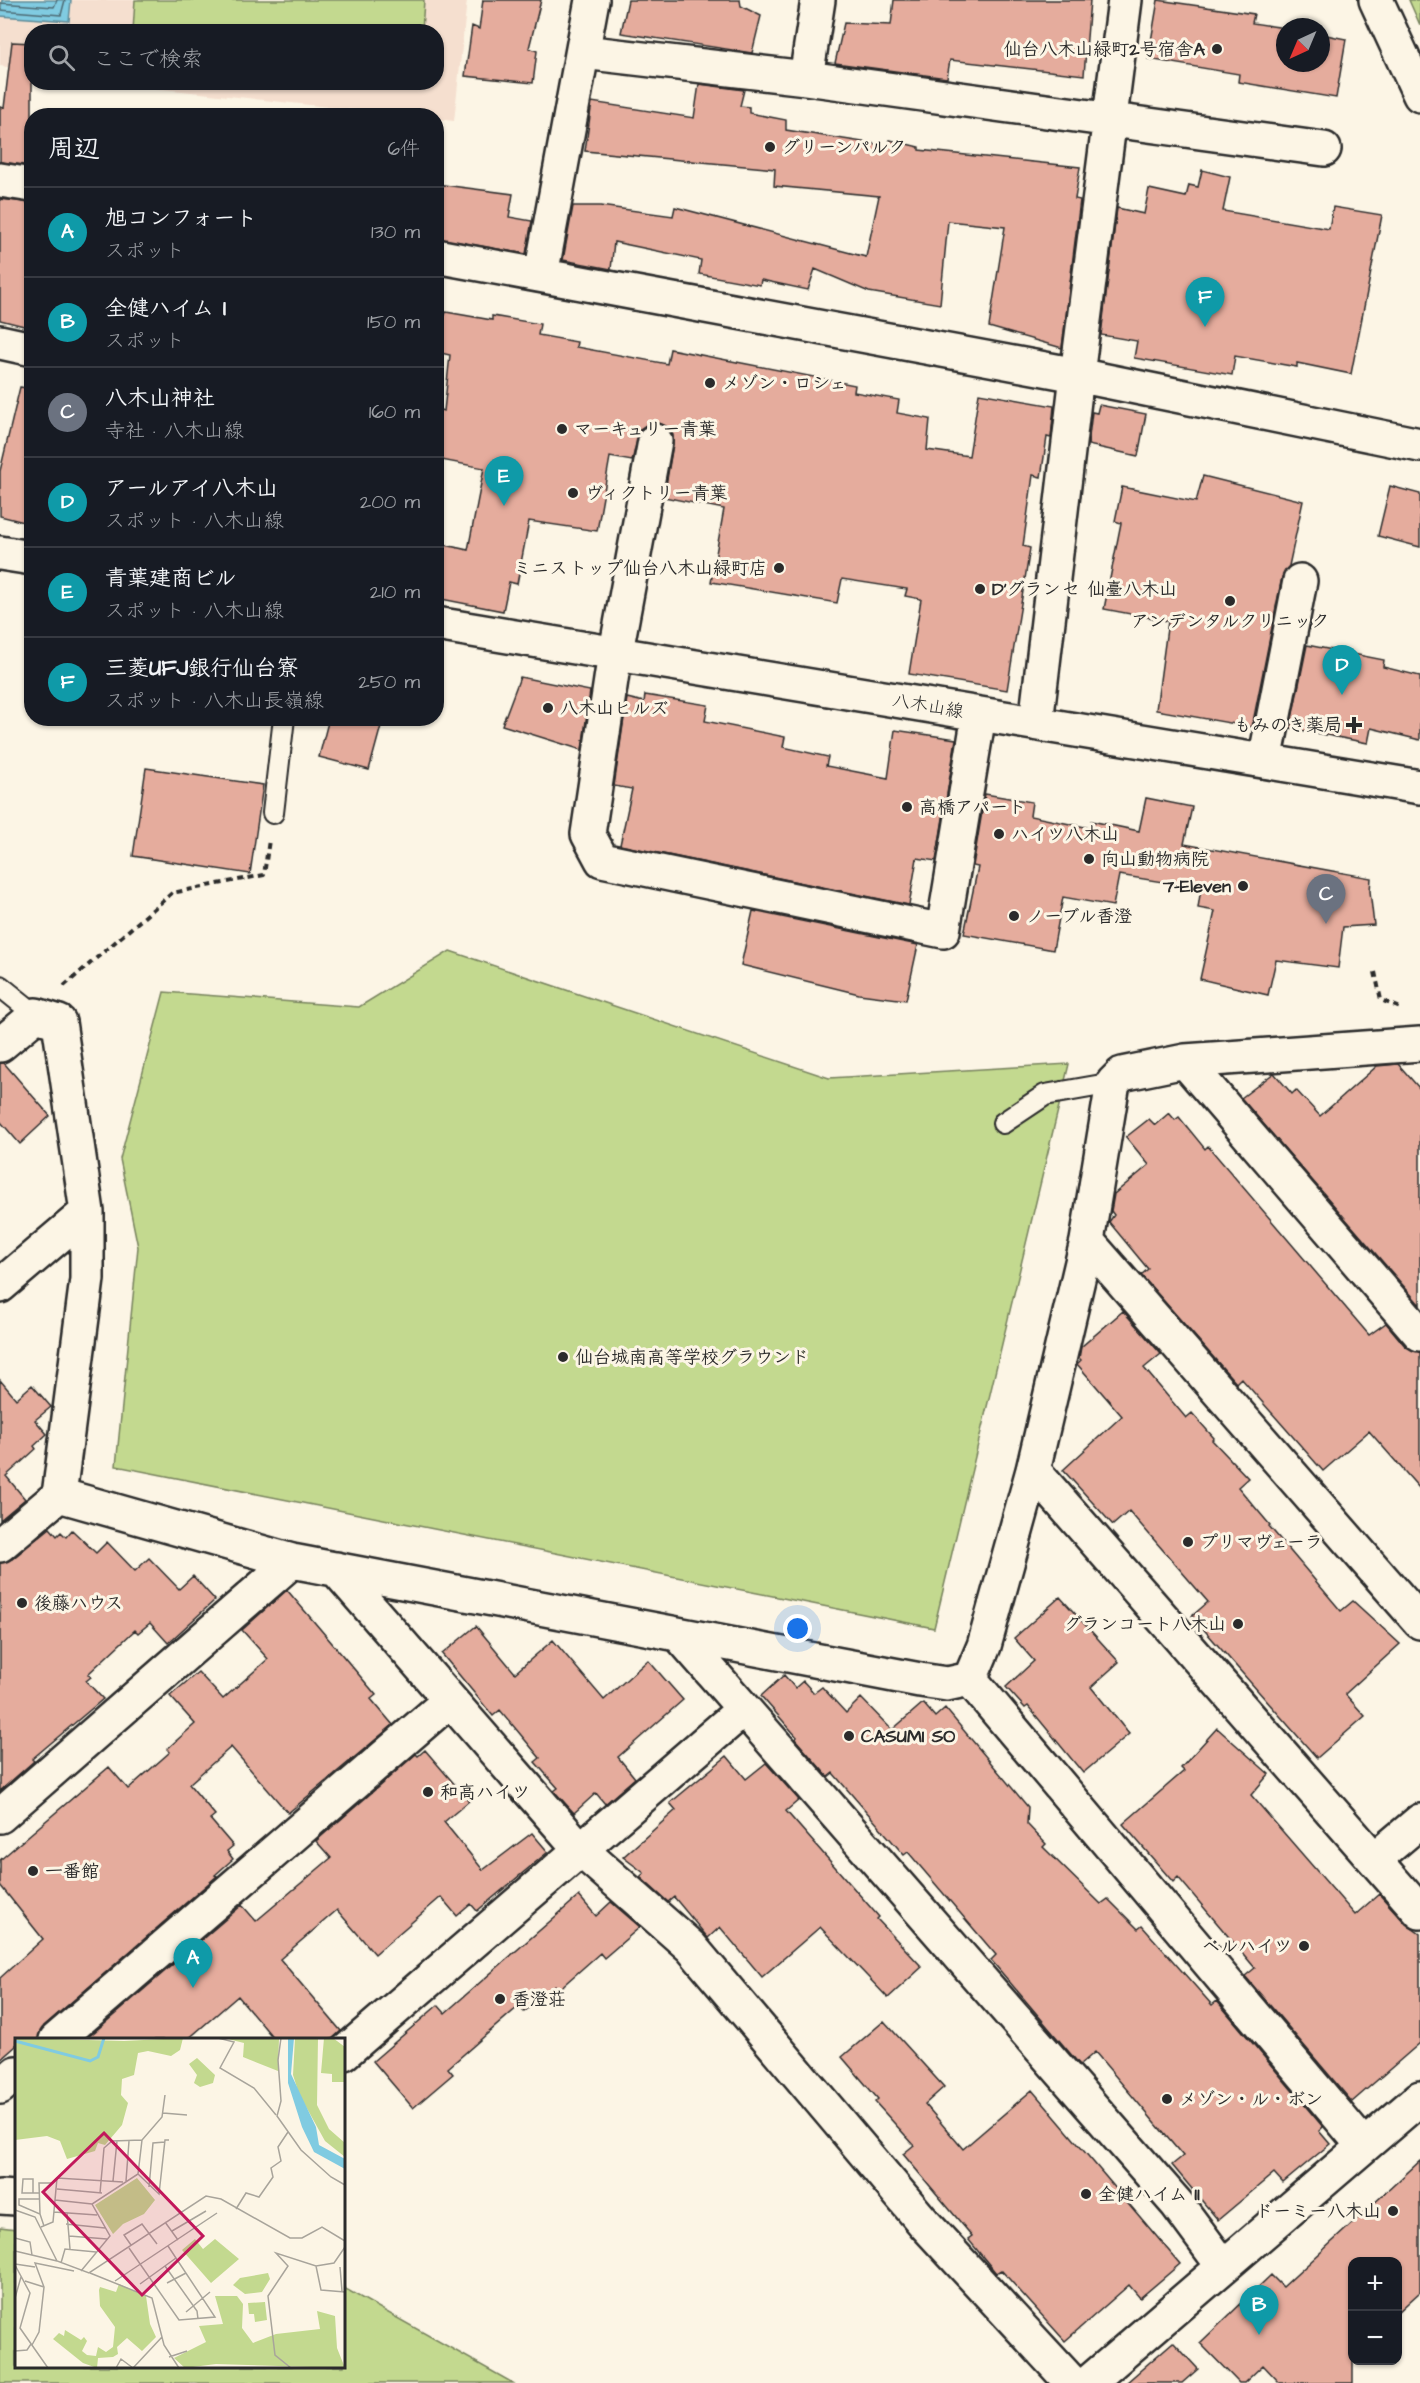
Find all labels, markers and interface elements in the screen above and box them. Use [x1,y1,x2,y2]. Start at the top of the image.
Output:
north arrow [1276,18,1330,72]
search box [24,24,444,90]
place label: 仙台八木山緑町2号宿舎A [1003,37,1205,62]
icon: search [45,41,78,74]
marker: 仙台八木山緑町2号宿舎A [1210,42,1224,56]
text: ここで検索 [93,44,203,75]
text: 周辺 [48,131,100,167]
text: 6件 [387,135,420,163]
place label: グリーンパルク [782,135,906,160]
marker: グリーンパルク [763,140,777,154]
text: 旭コンフォート [105,203,257,234]
text: A [61,218,74,246]
text: 130 m [371,218,420,246]
text: スポット [105,237,185,265]
pin: F [1186,278,1224,327]
text: 全健ハイム I [105,293,226,324]
text: B [60,308,75,336]
text: 150 m [367,308,420,336]
text: スポット [105,327,185,355]
place label: メゾン・ロシェ [722,371,847,396]
marker: メゾン・ロシェ [703,376,717,390]
text: 八木山神社 [105,383,215,414]
text: C [60,398,75,426]
text: 160 m [369,398,420,426]
text: 寺社 · 八木山線 [105,417,244,445]
place label: マーキュリー青葉 [574,417,716,442]
marker: マーキュリー青葉 [555,422,569,436]
pin: E [484,456,524,506]
text: アールアイ八木山 [105,473,278,504]
place label: ヴィクトリー青葉 [585,481,727,506]
marker: ヴィクトリー青葉 [566,486,580,500]
text: D [61,488,74,516]
text: 200 m [360,488,420,516]
text: スポット · 八木山線 [105,507,284,535]
place label: ミニストップ仙台八木山緑町店 [513,556,767,581]
marker: ミニストップ仙台八木山緑町店 [772,561,786,575]
text: 青葉建商ビル [105,563,237,594]
place label: D'グランセ 仙臺八木山 [992,577,1177,602]
text: E [62,578,73,606]
text: 210 m [370,578,420,606]
marker: D'グランセ 仙臺八木山 [973,582,987,596]
marker: アンデンタルクリニック [1223,594,1237,608]
text: スポット · 八木山線 [105,597,284,625]
place label: アンデンタルクリニック [1131,609,1329,634]
pin: D [1322,646,1362,695]
text: 三菱UFJ銀行仙台寮 [105,653,298,684]
text: F [61,668,74,696]
text: 250 m [358,668,420,696]
text: スポット · 八木山長嶺線 [105,687,324,715]
street label: 八木山線 [890,687,966,725]
place label: 八木山ヒルズ [560,696,668,721]
marker: 八木山ヒルズ [541,701,555,715]
place label: もみのき薬局 [1234,713,1342,738]
marker: もみのき薬局 [1347,718,1361,732]
place label: 高橋アパート [919,795,1026,820]
marker: 高橋アパート [900,800,914,814]
place label: ハイツ八木山 [1011,822,1119,847]
marker: ハイツ八木山 [992,827,1006,841]
place label: 向山動物病院 [1101,847,1209,872]
marker: 向山動物病院 [1082,852,1096,866]
place label: 7-Eleven [1162,874,1231,899]
pin: C [1306,874,1346,924]
marker: 7-Eleven [1236,879,1250,893]
place label: ノーブル香澄 [1026,904,1132,929]
marker: ノーブル香澄 [1007,909,1021,923]
place label: 仙台城南高等学校グラウンド [575,1345,809,1370]
marker: 仙台城南高等学校グラウンド [556,1350,570,1364]
place label: プリマヴェーラ [1200,1530,1323,1555]
marker: プリマヴェーラ [1181,1535,1195,1549]
place label: 後藤ハウス [34,1591,123,1616]
marker: 後藤ハウス [15,1596,29,1610]
place label: グランコート八木山 [1064,1612,1226,1637]
your location [783,1614,812,1643]
marker: グランコート八木山 [1231,1617,1245,1631]
place label: CASUMI SO [861,1724,955,1749]
marker: CASUMI SO [842,1729,856,1743]
place label: 和高ハイツ [440,1780,530,1805]
marker: 和高ハイツ [421,1785,435,1799]
place label: 一番館 [45,1859,99,1884]
marker: 一番館 [26,1864,40,1878]
place label: ベルハイツ [1202,1934,1292,1959]
pin: A [174,1938,212,1988]
marker: ベルハイツ [1297,1939,1311,1953]
place label: 香澄荘 [512,1987,566,2012]
marker: 香澄荘 [493,1992,507,2006]
inset map [15,2038,345,2368]
place label: メゾン・ル・ボン [1179,2087,1323,2112]
marker: メゾン・ル・ボン [1160,2092,1174,2106]
place label: 全健ハイム II [1098,2182,1200,2207]
marker: 全健ハイム II [1079,2187,1093,2201]
place label: ドーミー八木山 [1255,2199,1381,2224]
marker: ドーミー八木山 [1386,2204,1400,2218]
map controls [1348,2257,1402,2365]
button: + [1348,2257,1402,2311]
pin: B [1240,2286,1278,2335]
button: − [1348,2311,1402,2365]

